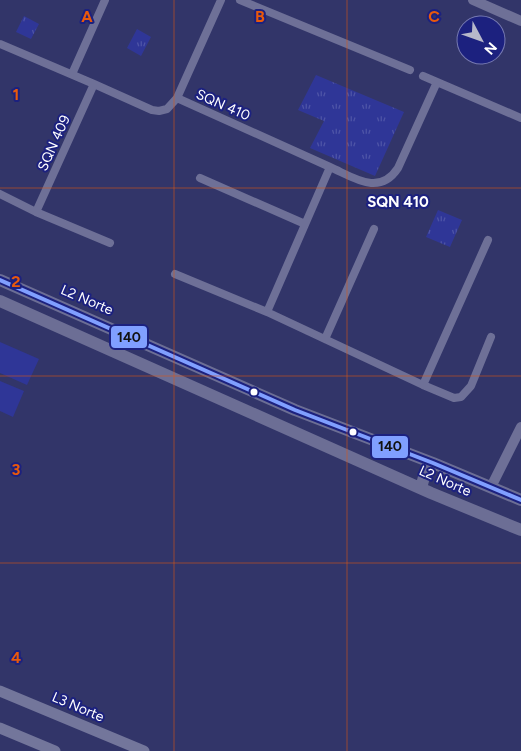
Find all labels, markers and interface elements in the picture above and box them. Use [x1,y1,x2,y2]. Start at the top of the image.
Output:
text: A [81,7,93,26]
text: B [255,7,265,26]
text: C [428,7,440,26]
north arrow [456,15,506,65]
text: N [480,39,500,58]
text: 1 [13,85,19,104]
street label: SQN 410 [193,86,253,124]
street label: SQN 409 [34,112,74,174]
district label: SQN 410 [367,193,429,211]
text: 2 [11,272,21,291]
street label: L2 Norte [58,281,116,319]
line badge: 140 [110,325,148,349]
text: 140 [117,329,141,346]
unlabelled marker [249,387,259,397]
unlabelled marker [348,427,358,437]
line badge: 140 [371,435,409,459]
text: 140 [378,438,402,455]
text: 3 [12,460,21,479]
street label: L2 Norte [416,462,474,500]
text: 4 [11,648,21,667]
street label: L3 Norte [49,688,107,726]

